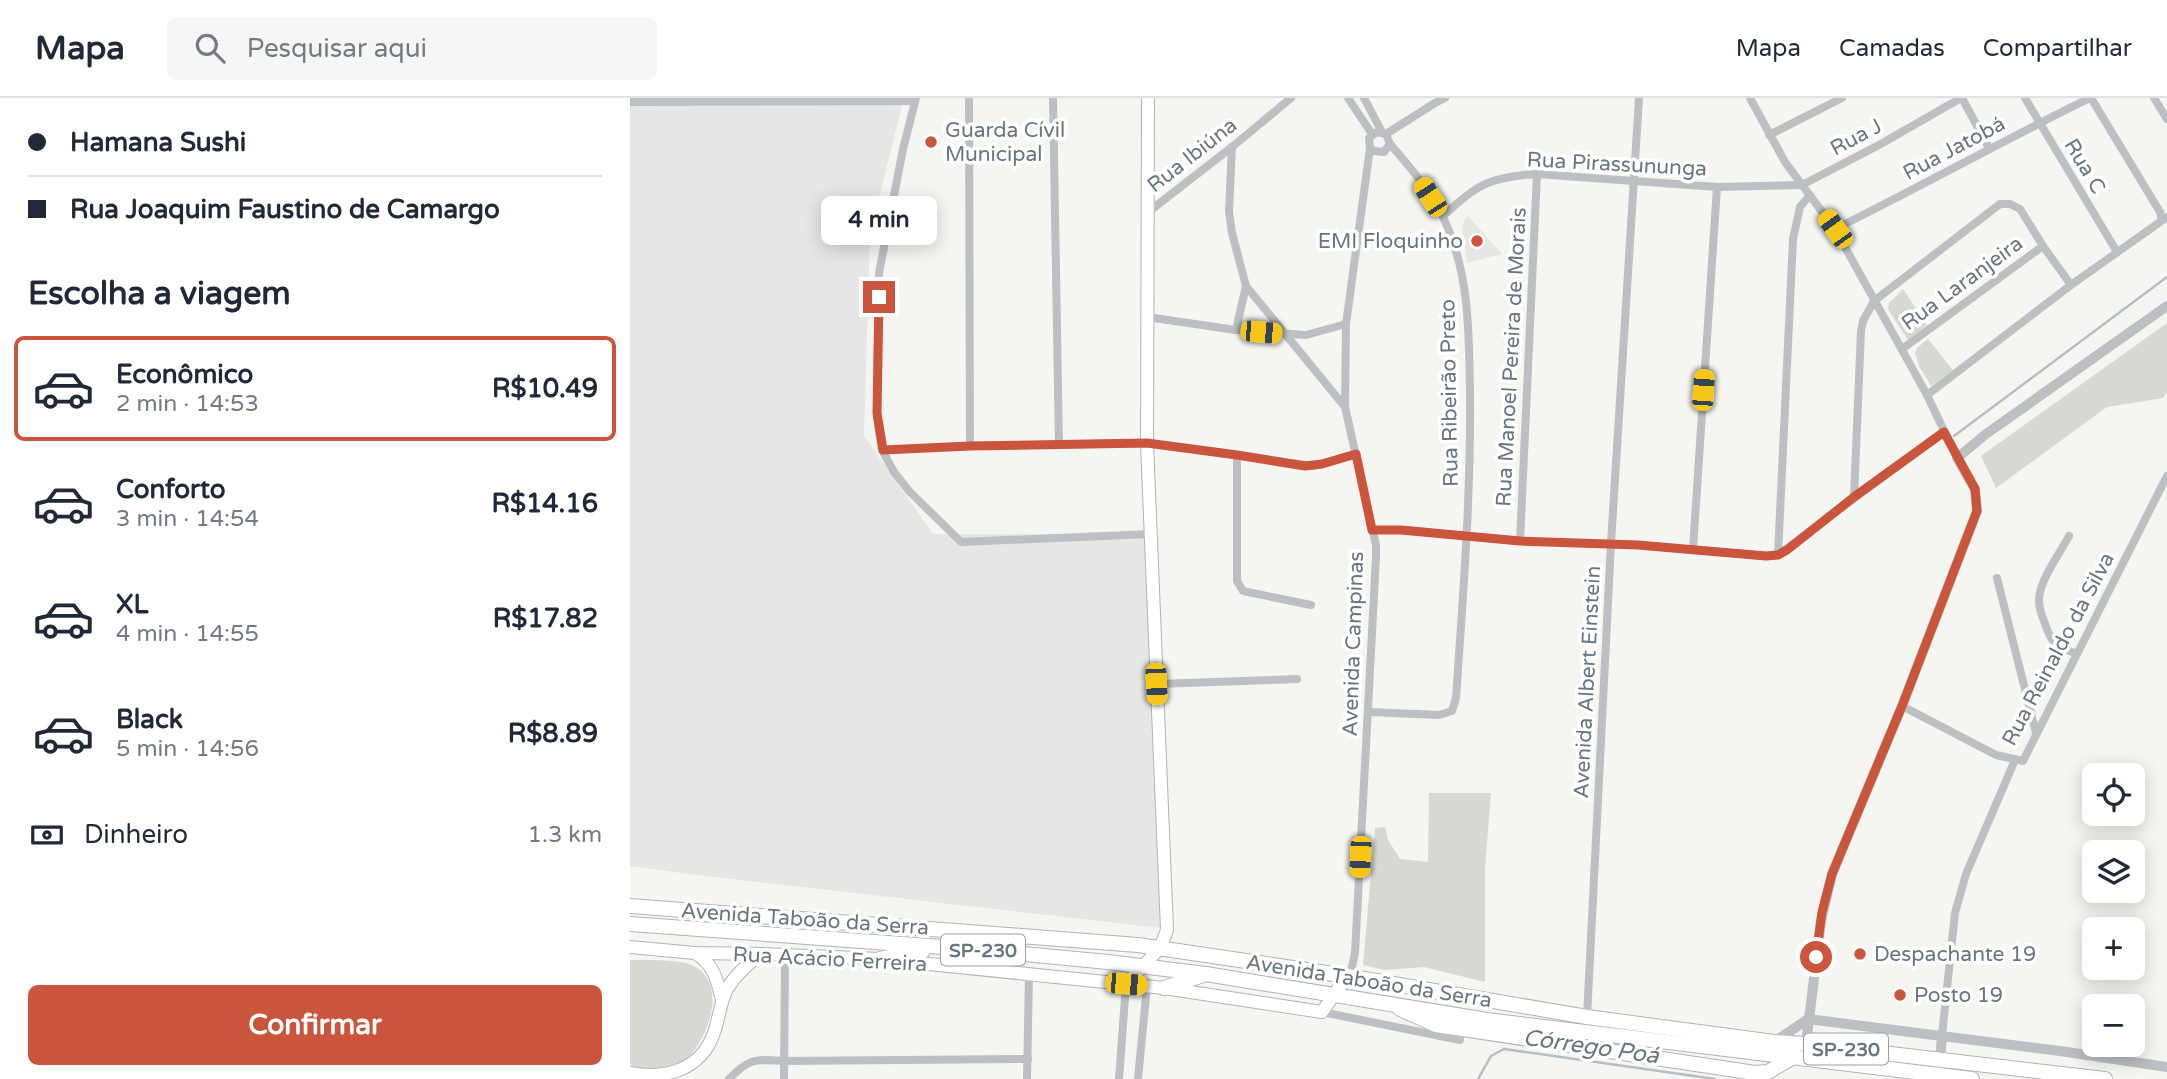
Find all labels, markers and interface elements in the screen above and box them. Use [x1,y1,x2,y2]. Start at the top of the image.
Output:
search box [167,17,657,80]
text: Mapa [35,29,125,68]
icon: search [191,29,229,67]
text: Pesquisar aqui [247,33,427,64]
text: Mapa [1736,34,1801,63]
text: Camadas [1839,34,1945,63]
text: Compartilhar [1983,34,2132,63]
street label: Rua Jatobá [1899,111,2010,186]
street label: Rua Ibiúna [1143,113,1242,198]
street label: Rua J [1826,114,1886,161]
place label: Guarda Cívil Municipal [945,118,1065,167]
text: Hamana Sushi [70,127,246,158]
marker: Guarda Cívil Municipal [923,134,939,150]
street label: Rua C [2059,134,2111,198]
street label: Rua Pirassununga [1526,147,1708,182]
car [1410,174,1451,220]
text: Rua Joaquim Faustino de Camargo [70,194,500,225]
callout: 4 min [821,195,937,244]
text: 4 min [848,206,910,234]
car [1815,206,1856,252]
street label: Rua Manoel Pereira de Morais [1491,207,1532,507]
place label: EMI Floquinho [1318,229,1463,254]
street label: Rua Laranjeira [1897,231,2028,336]
marker: EMI Floquinho [1469,233,1485,249]
text: Escolha a viagem [28,275,291,313]
route end [863,281,895,313]
street label: Rua Ribeirão Preto [1435,299,1464,487]
car [1240,320,1283,344]
icon: car [32,357,95,420]
text: Econômico [116,359,253,390]
car [1692,368,1715,412]
text: R$10.49 [492,373,598,404]
text: 2 min · 14:53 [116,390,259,418]
icon: car [32,472,95,535]
text: Conforto [116,474,225,505]
text: R$14.16 [491,488,598,519]
text: 3 min · 14:54 [116,505,259,533]
street label: Rua Reinaldo da Silva [1997,548,2120,750]
street label: Avenida Campinas [1338,551,1369,737]
street label: Avenida Albert Einstein [1569,565,1606,799]
icon: car [32,587,95,650]
text: XL [116,589,148,620]
text: R$17.82 [493,603,598,634]
text: 4 min · 14:55 [116,620,259,648]
car [1145,662,1168,706]
icon: car [32,702,95,765]
text: Black [116,704,183,735]
text: R$8.89 [508,718,598,749]
text: 5 min · 14:56 [116,735,259,763]
map controls [2082,763,2145,1057]
button: locate [2082,763,2145,826]
icon: cash [28,816,66,854]
text: Dinheiro [84,819,188,850]
text: 1.3 km [528,821,602,849]
car [1349,835,1372,879]
button: layers [2082,840,2145,903]
street label: Avenida Taboão da Serra [680,898,930,941]
button: + [2082,917,2145,980]
road number: SP-230 [941,934,1025,965]
route start [1800,941,1832,973]
street label: Rua Acácio Ferreira [732,942,928,977]
place label: Despachante 19 [1874,942,2036,967]
marker: Despachante 19 [1852,946,1868,962]
street label: Avenida Taboão da Serra [1244,950,1494,1013]
car [1105,972,1148,996]
place label: Posto 19 [1914,983,2003,1008]
button: Confirmar [28,985,602,1065]
marker: Posto 19 [1892,987,1908,1003]
button: − [2082,994,2145,1057]
water label: Córrego Poá [1521,1024,1661,1070]
road number: SP-230 [1804,1034,1888,1065]

